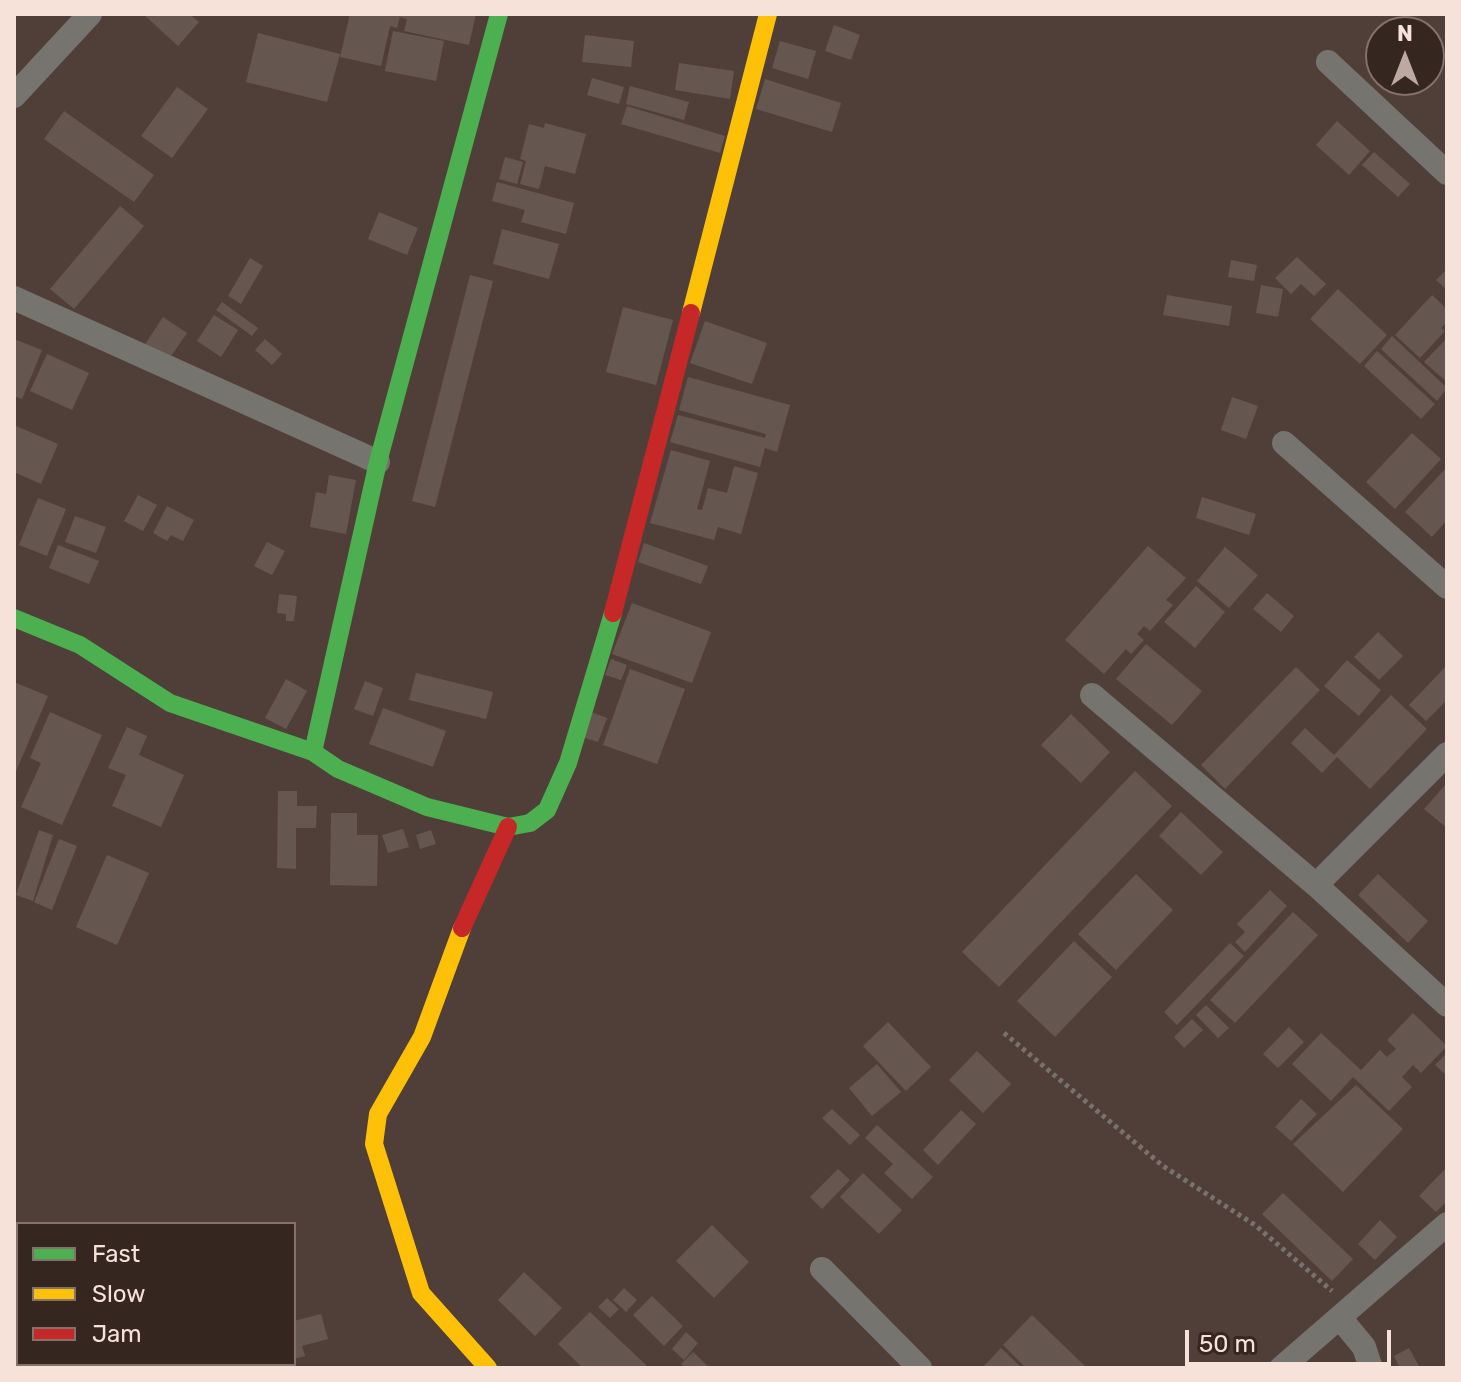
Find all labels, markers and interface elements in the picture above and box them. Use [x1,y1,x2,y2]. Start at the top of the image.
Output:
north arrow [1365,16,1445,96]
text: N [1397,20,1413,47]
legend [16,1222,296,1366]
text: Fast [92,1240,140,1268]
text: Slow [92,1280,145,1308]
scale bar [1189,1314,1395,1364]
text: Jam [92,1320,142,1348]
text: 50 m [1199,1330,1256,1358]

